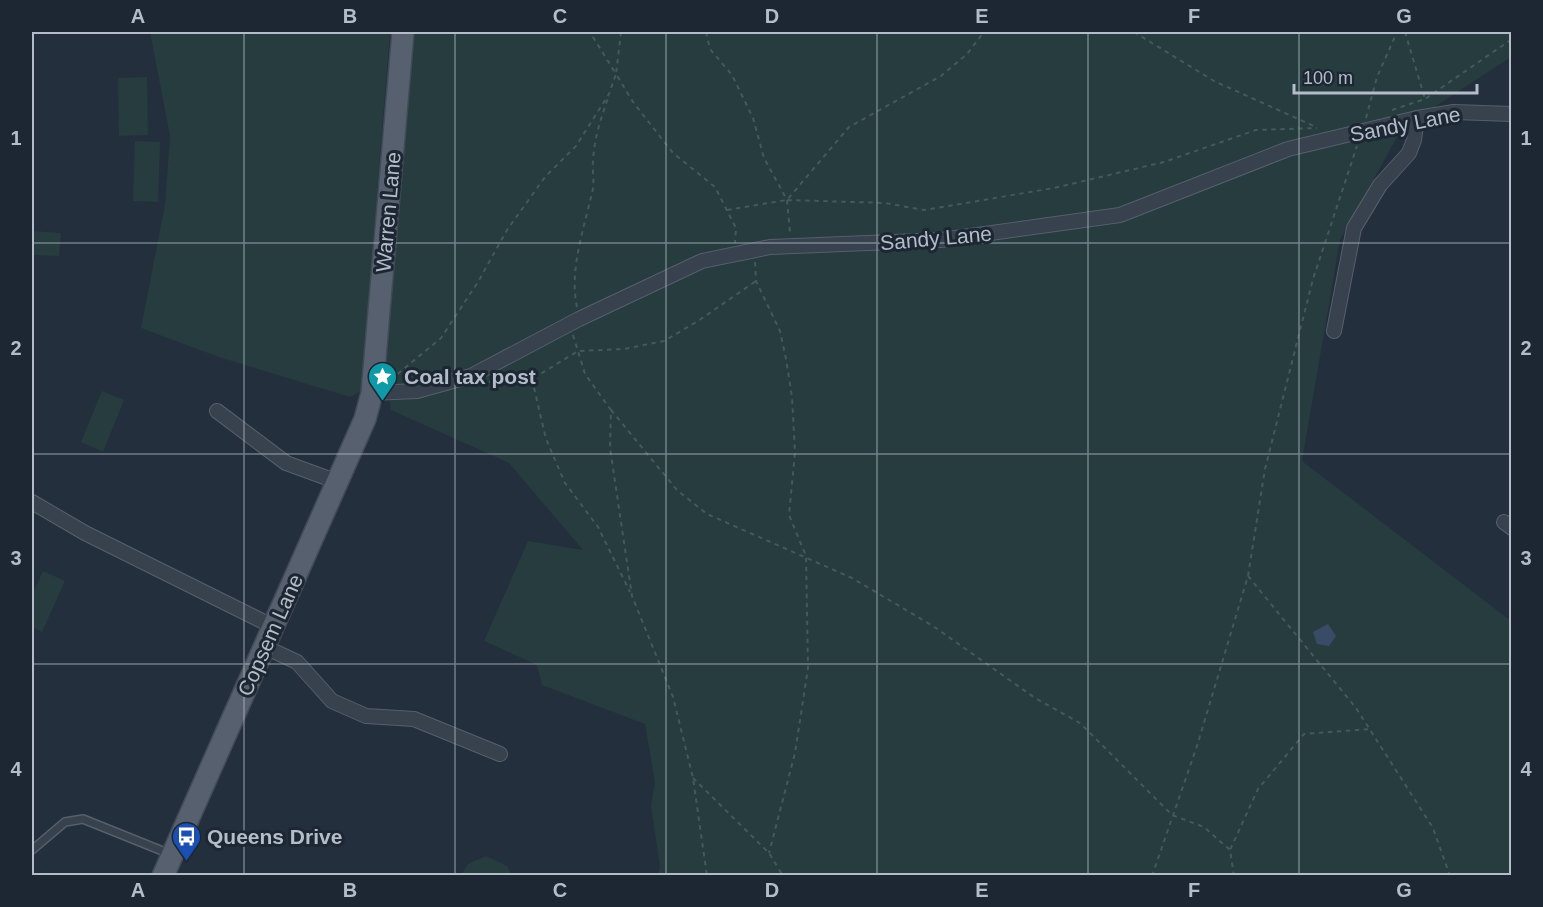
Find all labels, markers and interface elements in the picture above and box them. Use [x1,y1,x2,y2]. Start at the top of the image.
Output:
text: A [131,5,145,27]
text: B [343,5,357,27]
text: C [553,5,567,27]
text: D [765,5,779,27]
text: E [975,5,989,27]
text: F [1188,5,1200,27]
text: G [1396,5,1412,27]
scale bar [1294,57,1477,95]
text: 100 m [1303,68,1353,88]
street label: Sandy Lane [1348,102,1462,146]
text: 1 [10,127,22,149]
text: 1 [1520,127,1532,149]
street label: Warren Lane [371,151,405,273]
street label: Sandy Lane [879,222,993,254]
text: 2 [10,337,22,359]
text: 2 [1520,337,1532,359]
place icon: Coal tax post [367,360,399,402]
place label: Coal tax post [404,365,536,388]
text: 3 [10,547,22,569]
text: 3 [1520,547,1532,569]
street label: Copsem Lane [233,571,307,699]
text: 4 [10,758,22,780]
text: 4 [1520,758,1532,780]
bus stop icon: Queens Drive [170,820,202,862]
place label: Queens Drive [207,825,342,848]
text: A [131,879,145,901]
text: B [343,879,357,901]
text: C [553,879,567,901]
text: D [765,879,779,901]
text: E [975,879,989,901]
text: F [1188,879,1200,901]
text: G [1396,879,1412,901]

